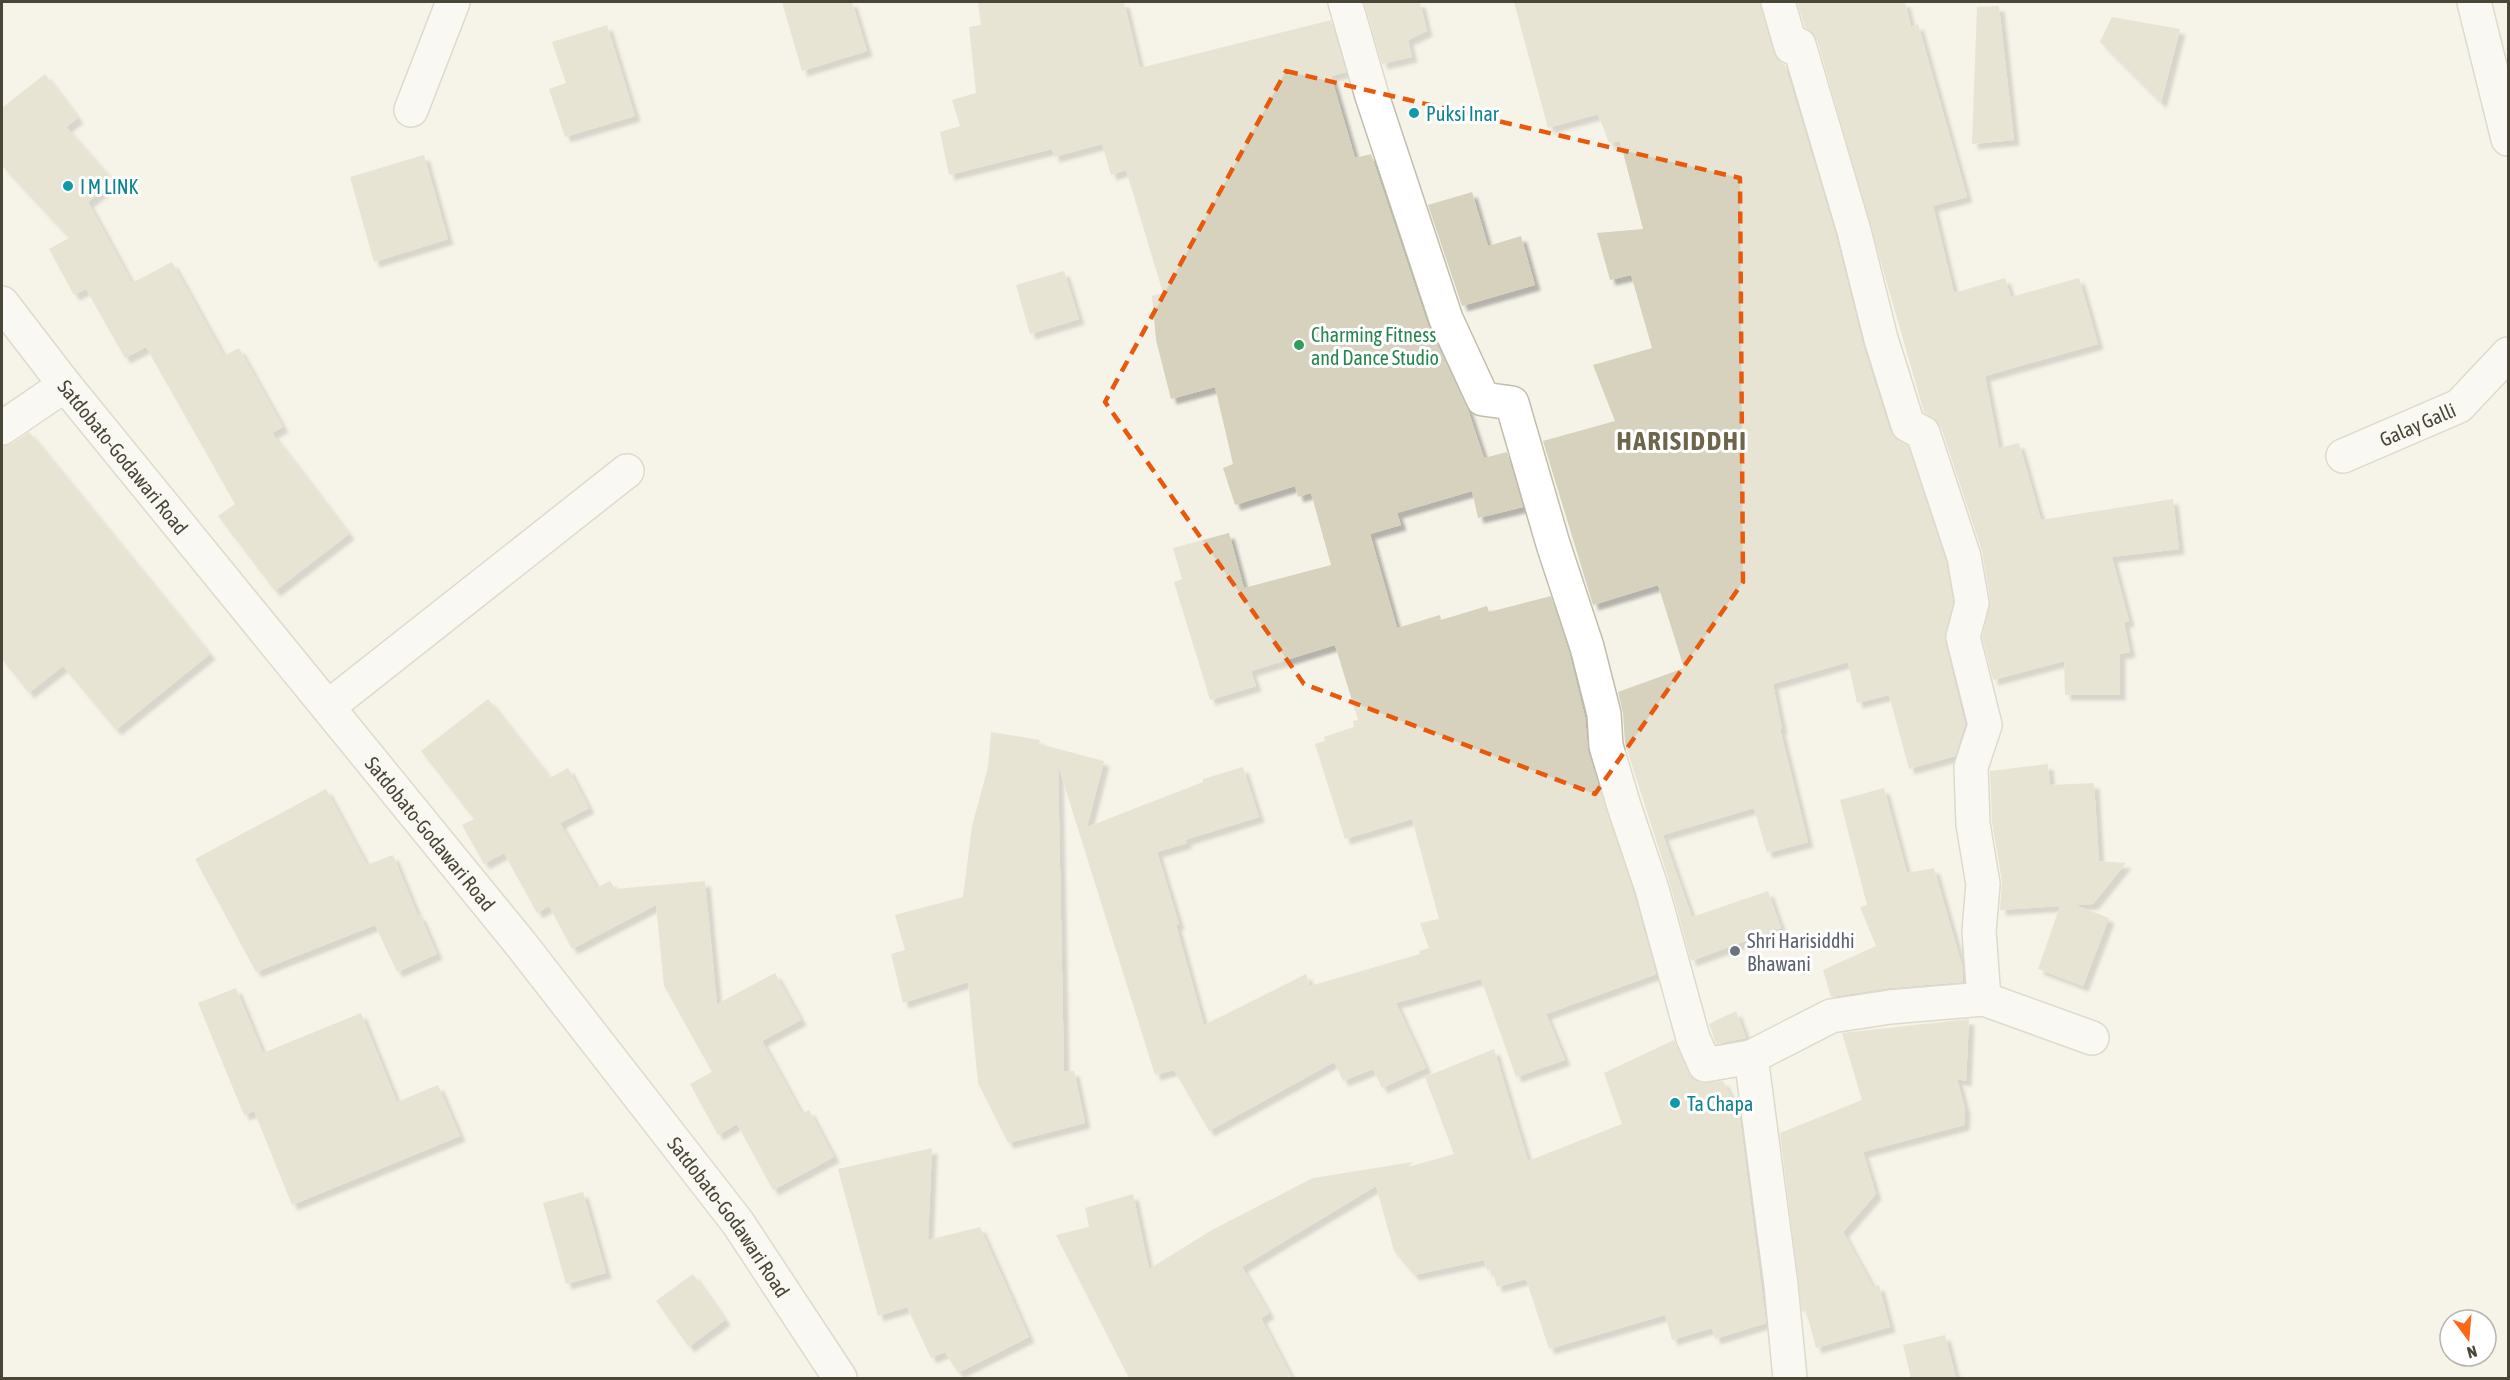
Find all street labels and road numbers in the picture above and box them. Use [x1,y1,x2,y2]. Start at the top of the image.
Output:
street label: Satdobato-Godawari Road [54,375,193,539]
street label: Galay Galli [2376,397,2459,450]
street label: Satdobato-Godawari Road [361,752,500,915]
street label: Satdobato-Godawari Road [664,1132,795,1301]

